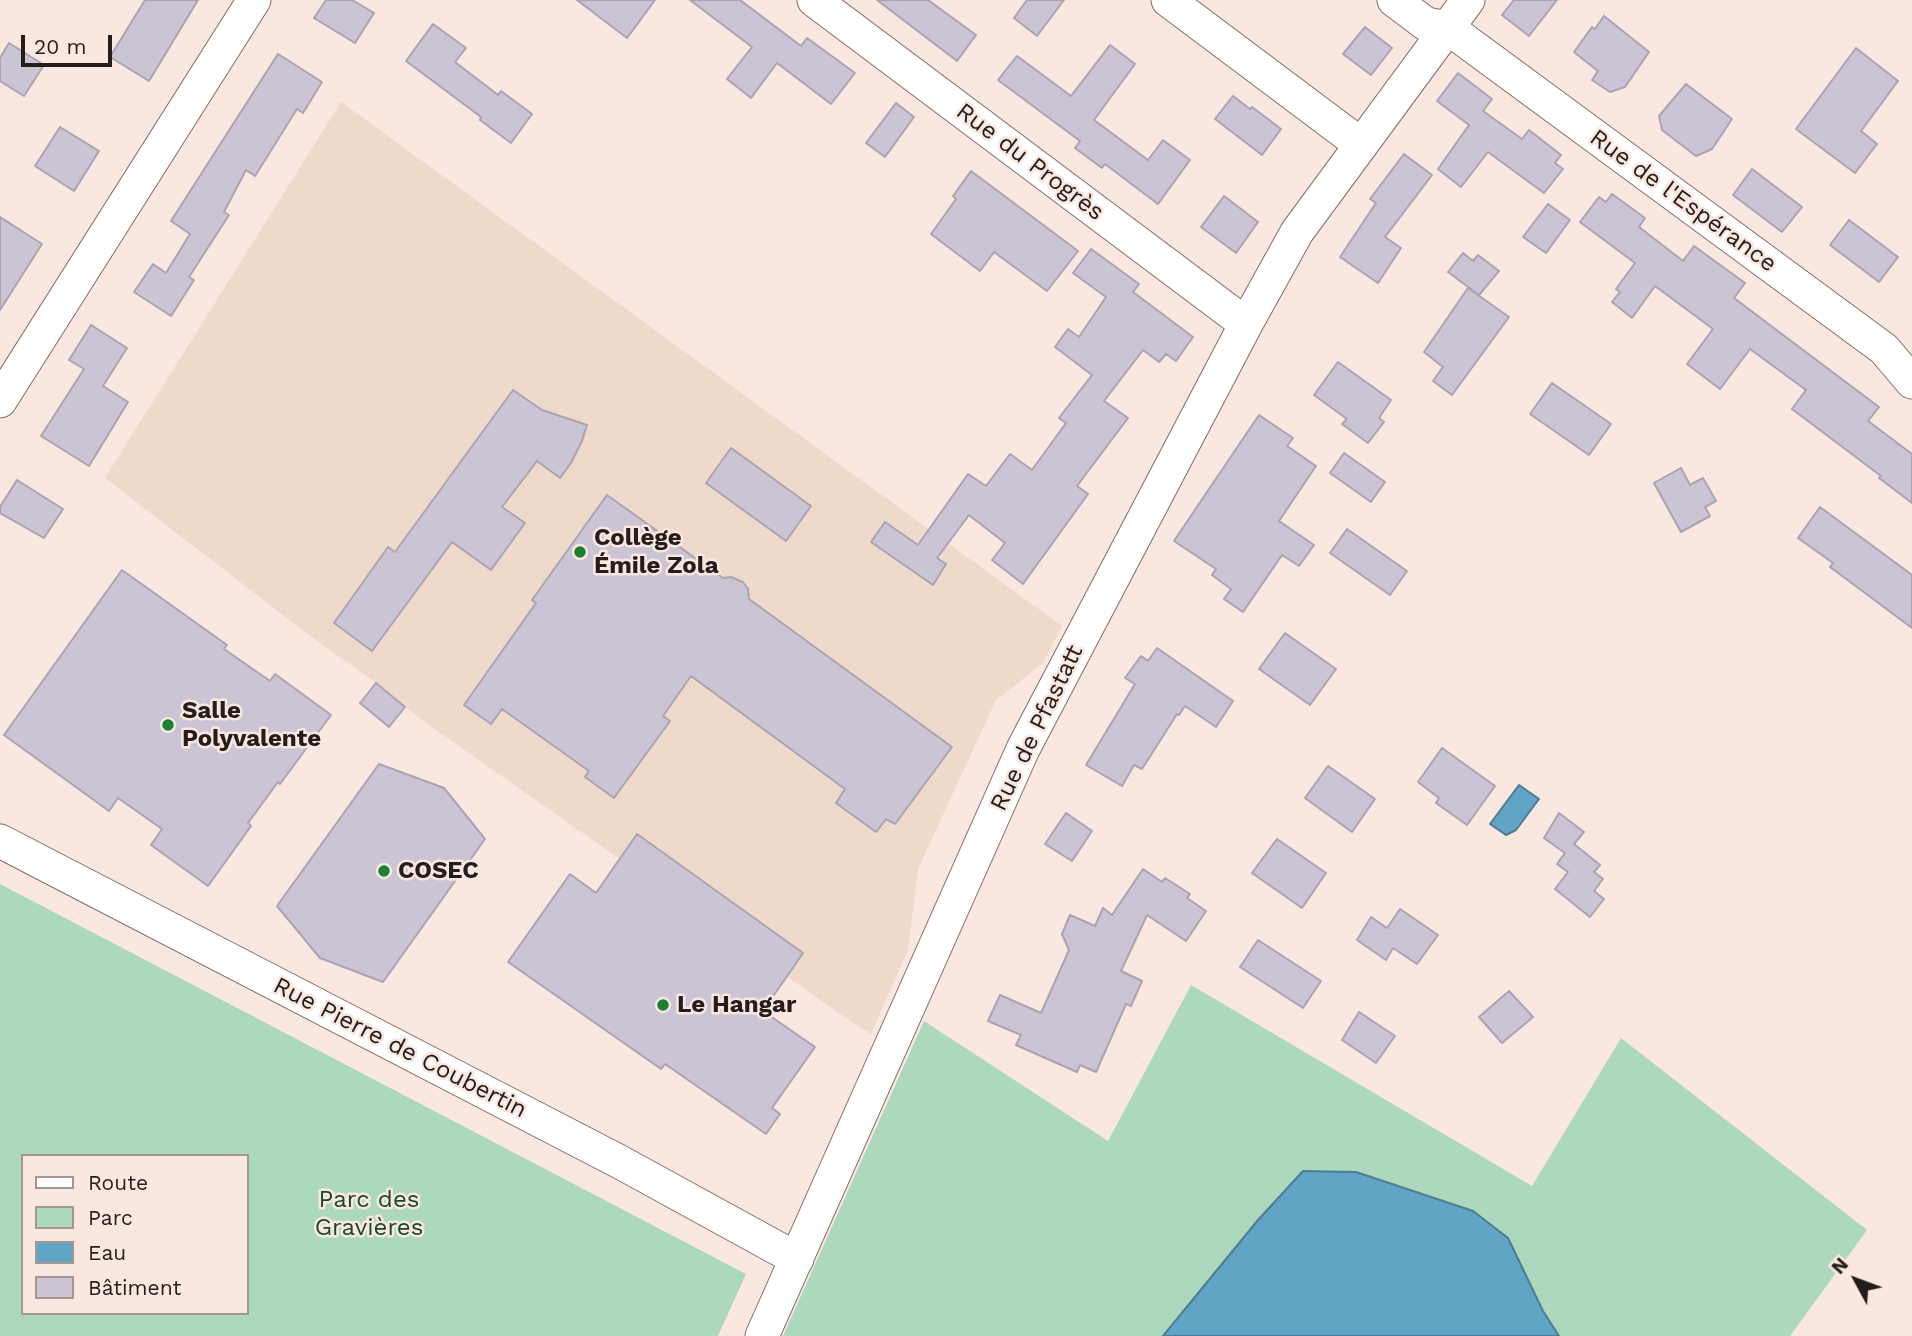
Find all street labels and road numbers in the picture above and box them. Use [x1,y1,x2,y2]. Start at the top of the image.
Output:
street label: Rue du Progrès [950,97,1110,227]
street label: Rue de l'Espérance [1584,123,1782,279]
street label: Rue de Pfastatt [984,640,1090,816]
street label: Rue Pierre de Coubertin [268,971,532,1125]

